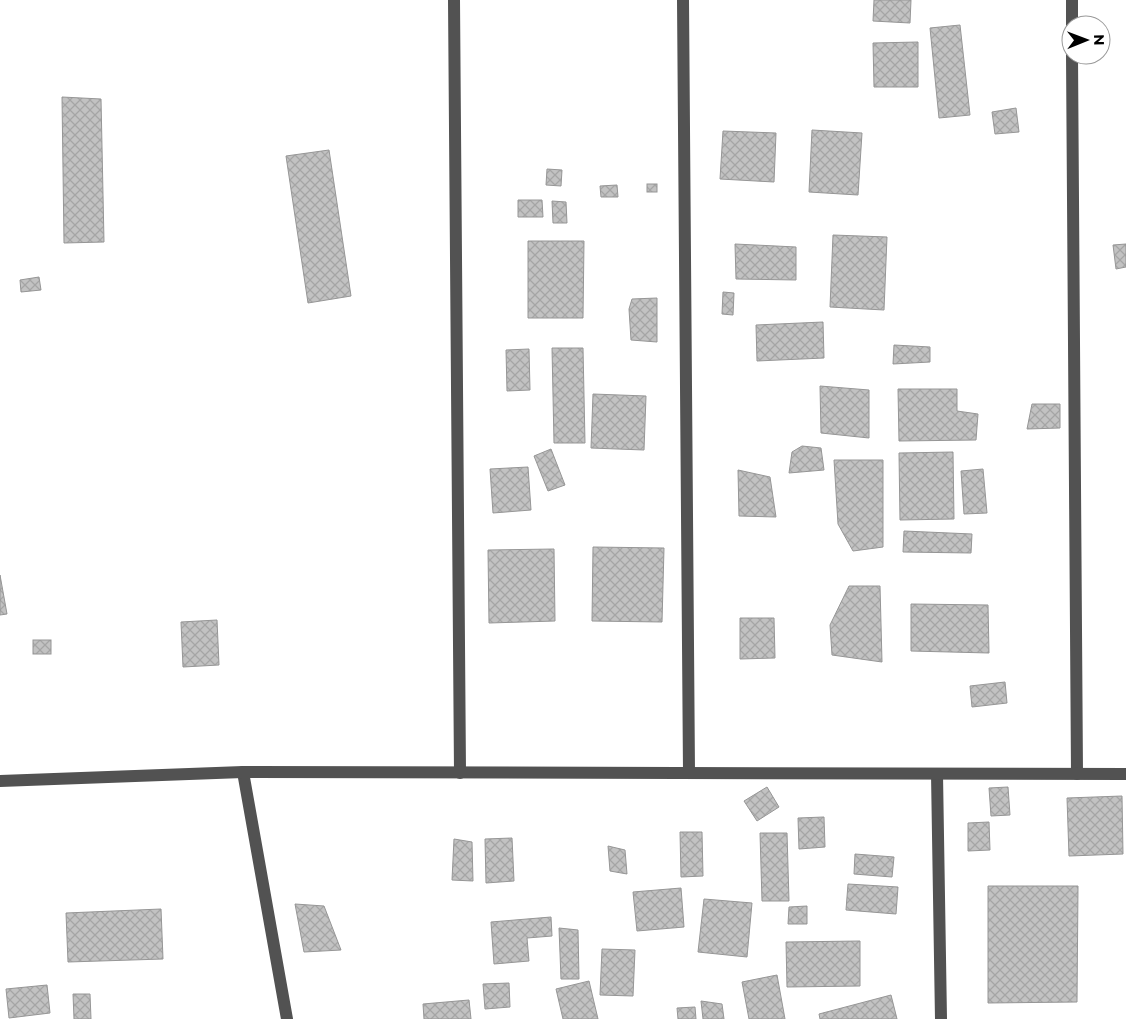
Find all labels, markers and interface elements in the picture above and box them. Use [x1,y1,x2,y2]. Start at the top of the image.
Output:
north arrow [1061,15,1111,65]
text: N [1090,34,1108,46]

